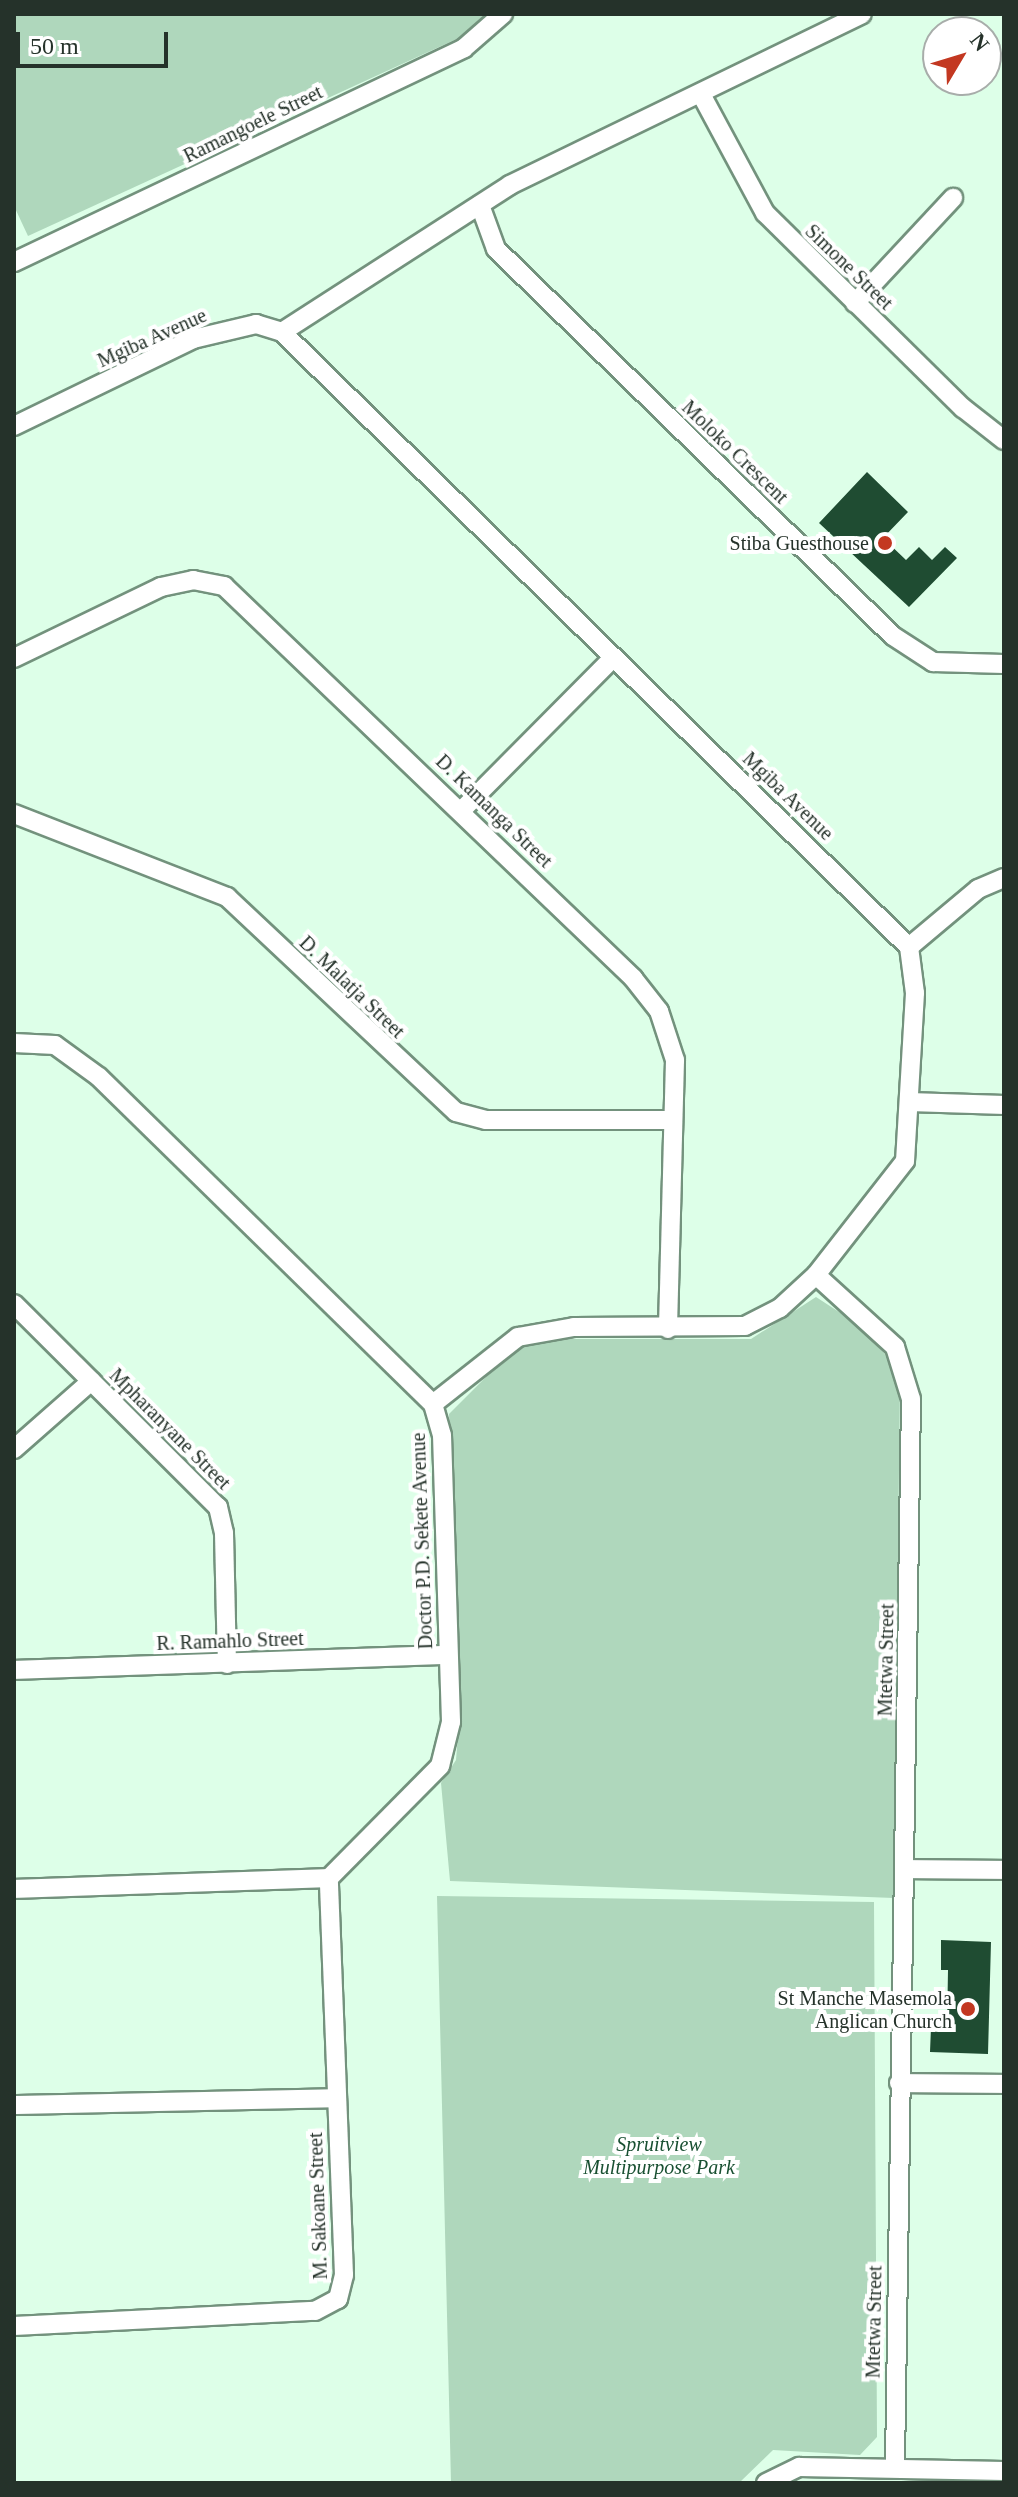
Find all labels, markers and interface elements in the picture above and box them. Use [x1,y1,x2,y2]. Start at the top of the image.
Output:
scale bar [20,16,172,66]
north arrow [922,16,1002,96]
text: N [965,28,994,56]
text: 50 m [30,33,79,59]
street label: Ramangoele Street [180,80,326,168]
street label: Simone Street [800,219,898,315]
street label: Mgiba Avenue [93,303,211,373]
street label: Moloko Crescent [677,395,793,509]
place label: Stiba Guesthouse [730,531,869,555]
marker: Stiba Guesthouse [876,534,894,552]
street label: Mgiba Avenue [737,746,839,846]
street label: D. Kamanga Street [431,749,557,873]
street label: D. Malatja Street [294,931,410,1043]
street label: Mpharanyane Street [104,1363,236,1495]
street label: Doctor P.D. Sekete Avenue [406,1432,438,1650]
street label: Mtetwa Street [873,1603,899,1717]
street label: R. Ramahlo Street [156,1626,304,1656]
place label: St Manche Masemola Anglican Church [778,1986,952,2033]
marker: St Manche Masemola Anglican Church [959,2000,977,2018]
street label: M. Sakoane Street [303,2132,333,2280]
park label: Spruitview Multipurpose Park [583,2132,735,2179]
street label: Mtetwa Street [861,2265,887,2379]

